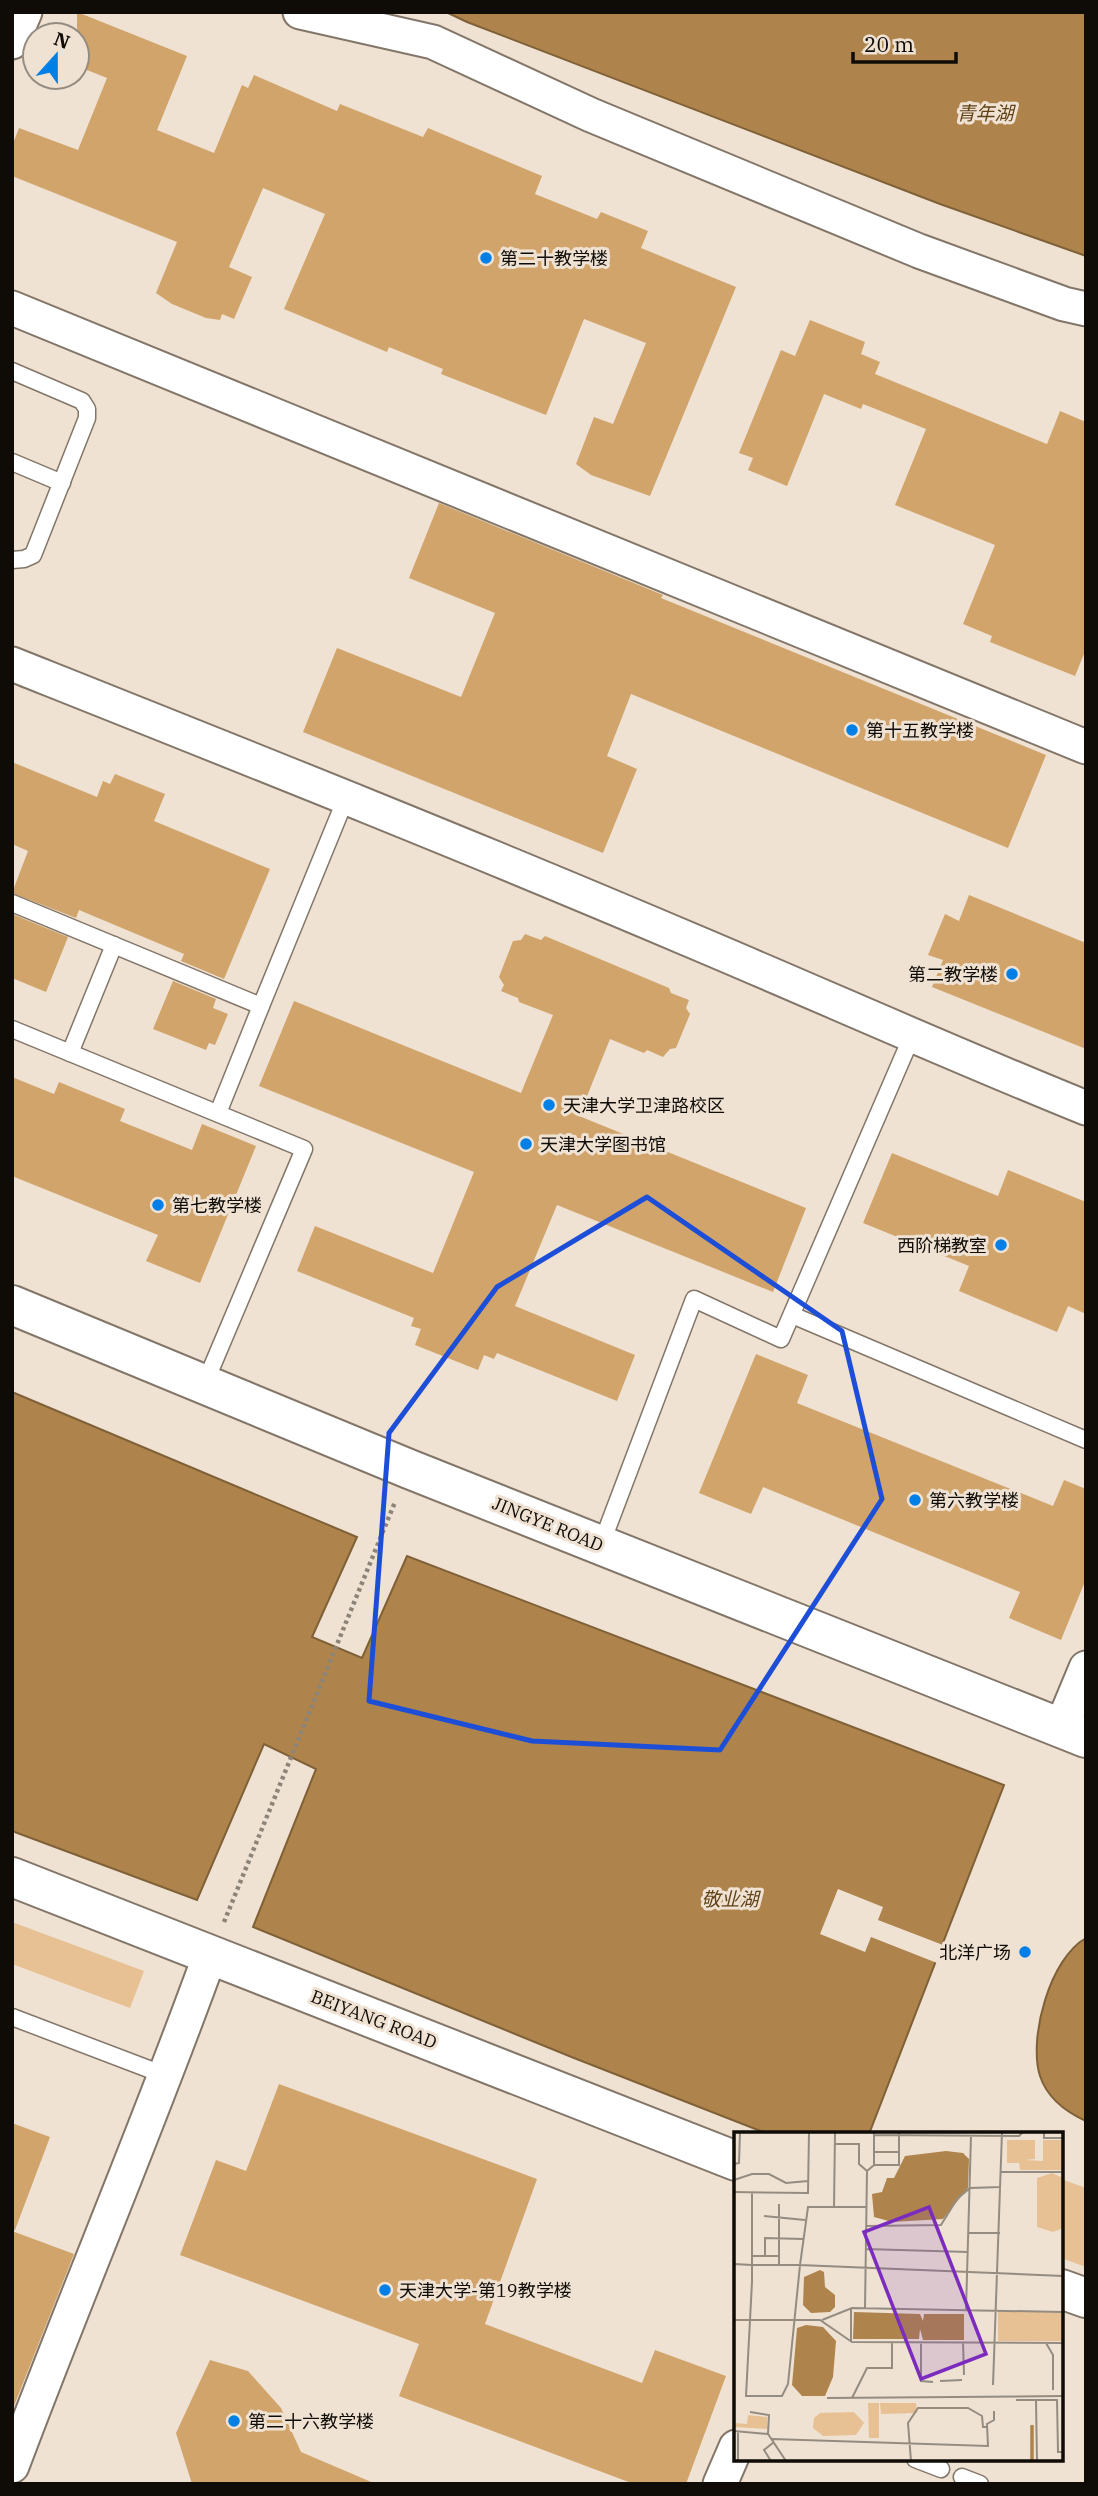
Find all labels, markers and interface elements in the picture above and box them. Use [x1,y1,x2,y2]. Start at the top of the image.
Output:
north arrow [21,21,91,91]
scale bar [853,21,956,65]
text: N [51,26,73,54]
text: 20 m [864,30,914,58]
water label: 青年湖 [956,101,1016,125]
place label: 第二十教学楼 [500,247,608,270]
marker: 第二十教学楼 [478,250,494,266]
place label: 第十五教学楼 [866,719,974,742]
marker: 第十五教学楼 [844,722,860,738]
place label: 第二教学楼 [908,963,998,986]
marker: 第二教学楼 [1004,966,1020,982]
place label: 天津大学卫津路校区 [563,1094,725,1117]
marker: 天津大学卫津路校区 [541,1097,557,1113]
place label: 天津大学图书馆 [540,1133,666,1156]
marker: 天津大学图书馆 [518,1136,534,1152]
place label: 第七教学楼 [172,1194,262,1217]
marker: 第七教学楼 [150,1197,166,1213]
place label: 西阶梯教室 [897,1234,987,1257]
marker: 西阶梯教室 [993,1237,1009,1253]
place label: 第六教学楼 [929,1489,1019,1512]
street label: JINGYE ROAD [489,1491,607,1557]
marker: 第六教学楼 [907,1492,923,1508]
water label: 敬业湖 [701,1887,761,1911]
place label: 北洋广场 [939,1941,1011,1964]
marker: 北洋广场 [1017,1944,1033,1960]
street label: BEIYANG ROAD [308,1984,440,2054]
inset map [734,2132,1063,2461]
place label: 天津大学-第19教学楼 [399,2279,572,2302]
marker: 天津大学-第19教学楼 [377,2282,393,2298]
place label: 第二十六教学楼 [248,2410,374,2433]
marker: 第二十六教学楼 [226,2413,242,2429]

